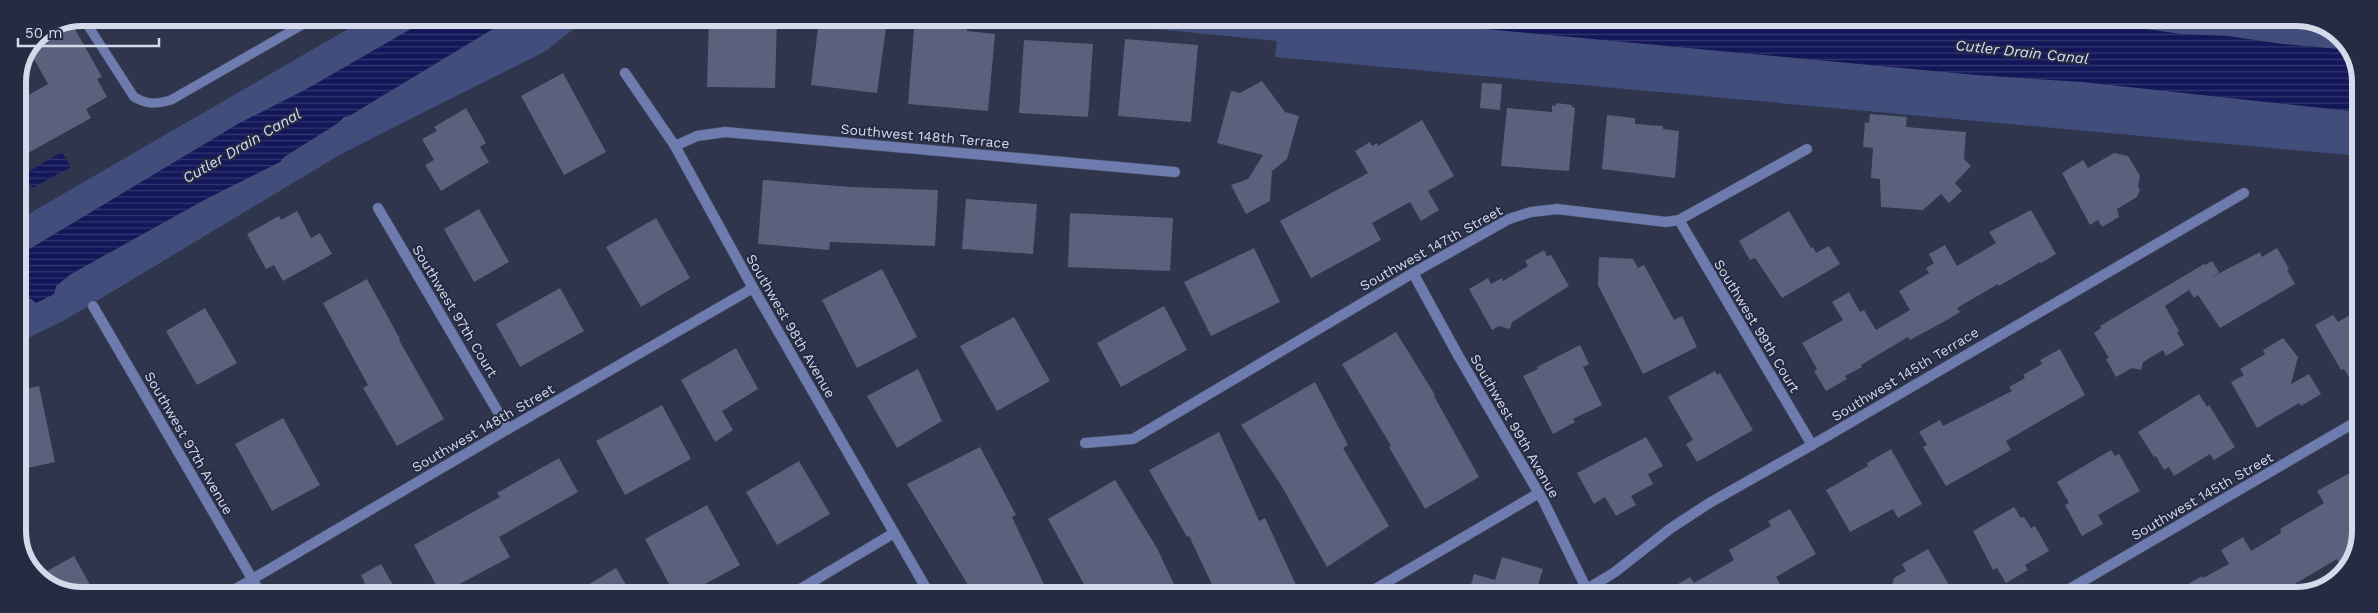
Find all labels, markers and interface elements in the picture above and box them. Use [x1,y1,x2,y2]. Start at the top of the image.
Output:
scale bar [18,15,159,47]
text: 50 m [25,24,62,42]
water label: Cutler Drain Canal [1955,36,2090,68]
water label: Cutler Drain Canal [180,105,305,187]
street label: Southwest 148th Terrace [840,121,1010,151]
street label: Southwest 147th Street [1357,202,1505,294]
street label: Southwest 97th Court [409,242,501,380]
street label: Southwest 98th Avenue [743,251,839,401]
street label: Southwest 99th Court [1711,257,1803,396]
street label: Southwest 145th Terrace [1828,324,1982,424]
street label: Southwest 99th Avenue [1467,351,1563,501]
street label: Southwest 97th Avenue [141,369,237,517]
street label: Southwest 148th Street [409,381,557,475]
street label: Southwest 145th Street [2128,449,2276,543]

